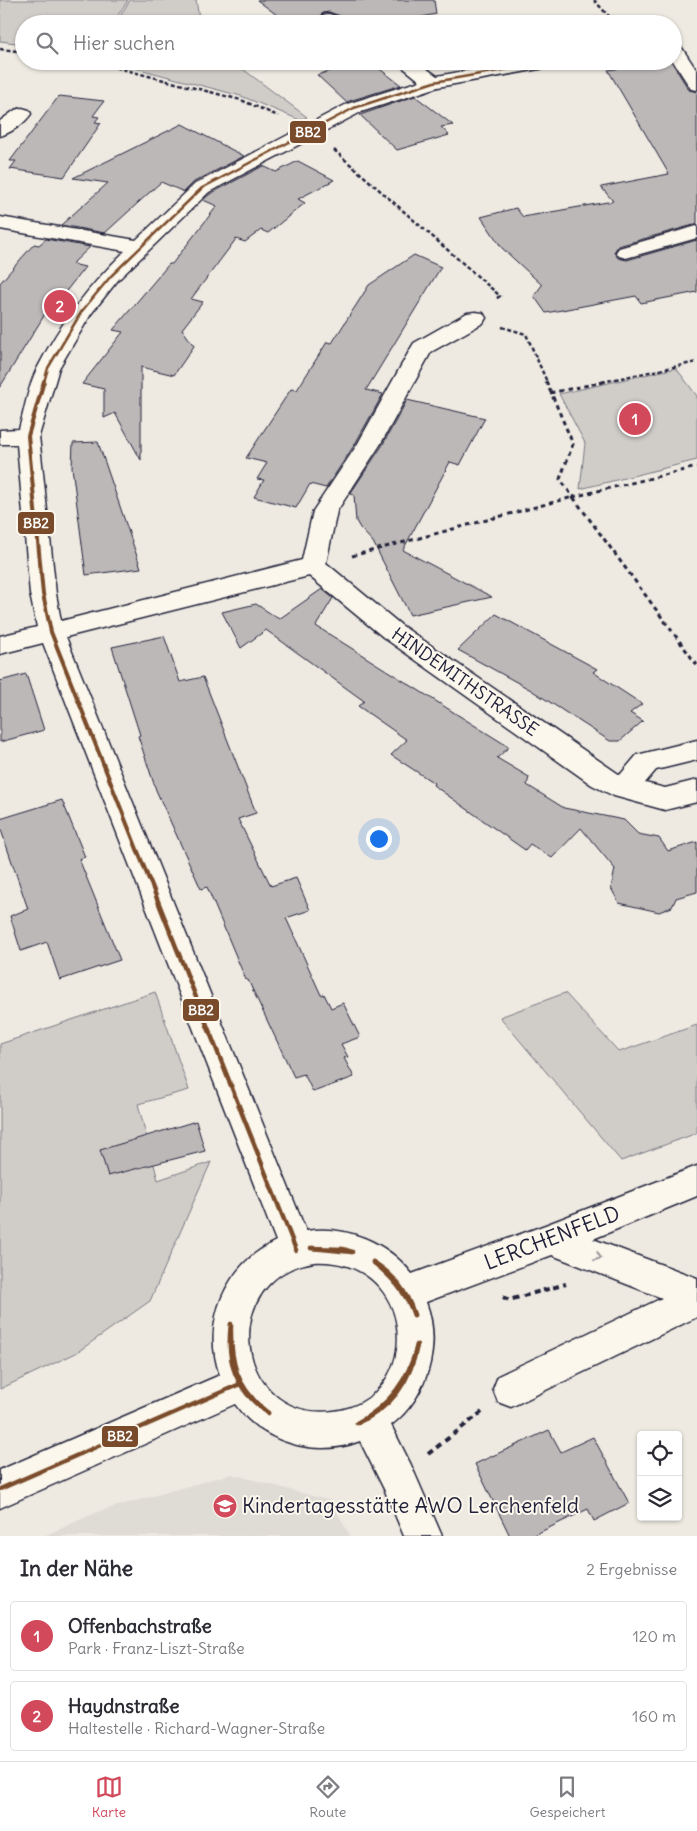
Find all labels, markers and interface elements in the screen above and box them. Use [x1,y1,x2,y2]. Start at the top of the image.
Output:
search box [15,15,682,70]
icon: search [33,29,61,57]
text: Hier suchen [73,31,175,55]
line badge: BB2 [289,120,327,144]
text: BB2 [295,123,321,141]
pin: 2 [44,287,76,325]
pin: 1 [619,400,651,438]
line badge: BB2 [17,511,55,535]
text: BB2 [23,514,49,532]
street label: HINDEMITHSTRASSE [387,622,543,741]
your location [366,826,392,852]
line badge: BB2 [182,998,220,1022]
text: BB2 [188,1001,214,1019]
street label: LERCHENFELD [480,1199,623,1276]
one-way arrow [593,1251,601,1261]
line badge: BB2 [101,1425,139,1448]
text: BB2 [107,1427,133,1445]
map controls [637,1431,682,1521]
button: locate [637,1431,682,1476]
button: layers [637,1476,682,1521]
place label: Kindertagesstätte AWO Lerchenfeld [242,1492,579,1519]
school or university icon: Kindertagesstätte AWO Lerchenfeld [212,1493,238,1519]
text: In der Nähe [20,1555,133,1582]
text: 2 Ergebnisse [586,1559,677,1579]
text: Offenbachstraße [68,1614,212,1638]
text: 1 [34,1626,40,1646]
text: 120 m [633,1626,676,1646]
text: Park · Franz-Liszt-Straße [68,1638,245,1658]
text: Haydnstraße [68,1694,179,1718]
text: 2 [33,1706,41,1726]
text: 160 m [632,1706,676,1726]
text: Haltestelle · Richard-Wagner-Straße [68,1718,325,1738]
tab: Karte [92,1773,126,1821]
tab: Route [309,1773,346,1821]
tab: Gespeichert [529,1773,605,1821]

